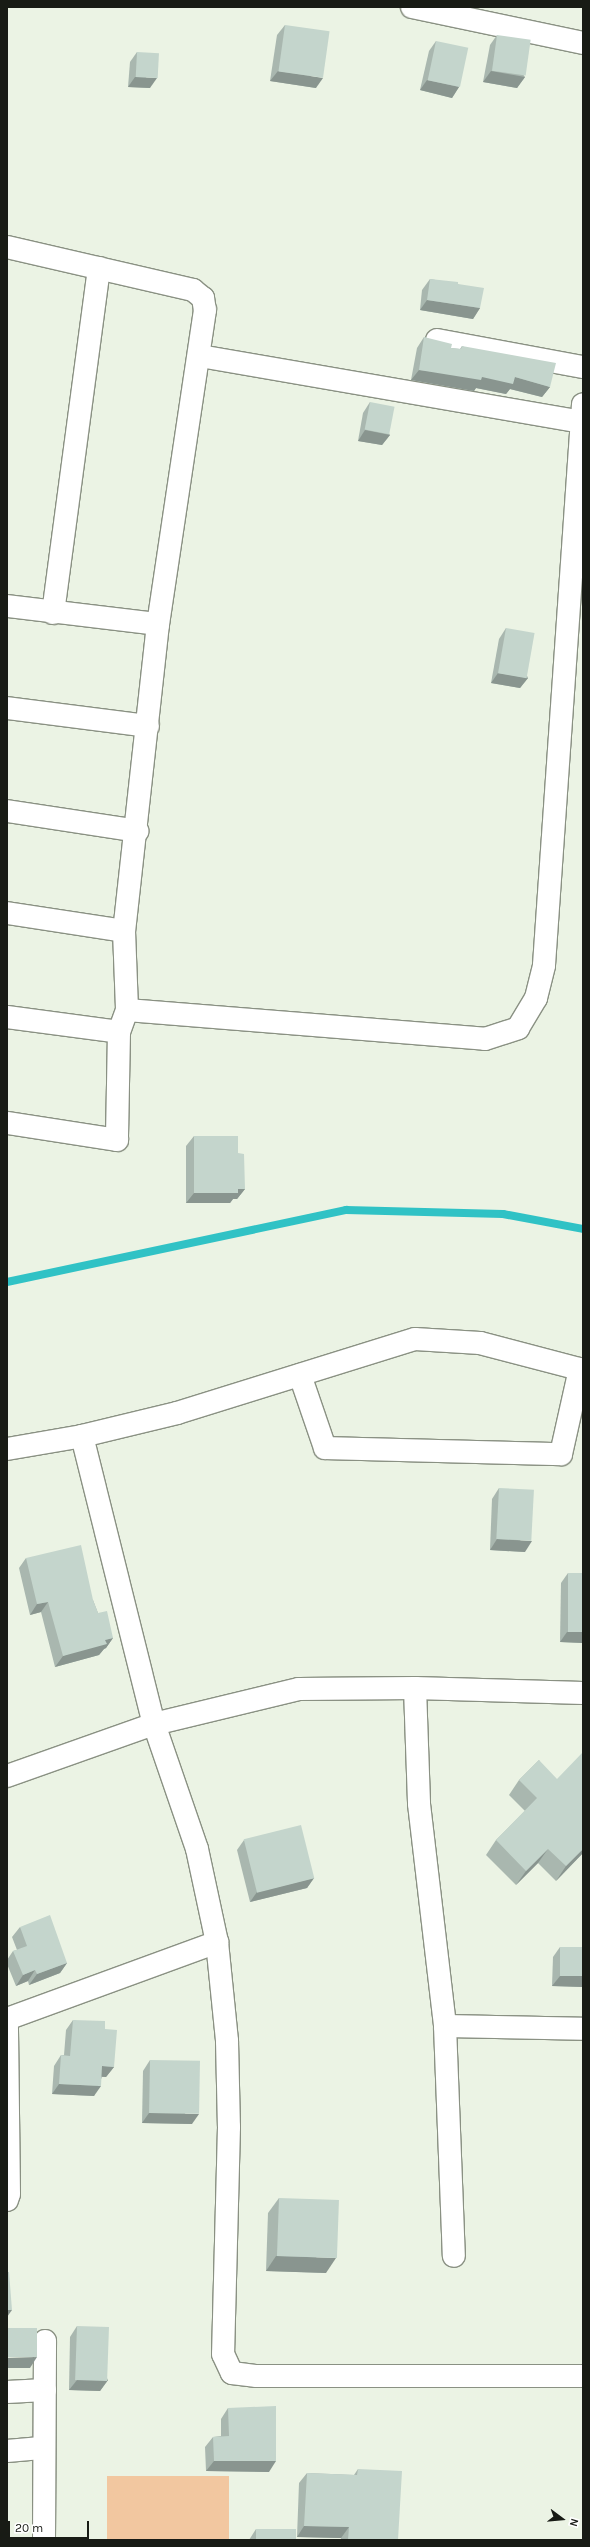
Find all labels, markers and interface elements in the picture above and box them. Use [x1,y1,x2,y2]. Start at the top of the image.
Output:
north arrow [542,2499,582,2539]
scale bar [10,2513,91,2539]
text: N [567,2517,581,2528]
text: 20 m [15,2521,43,2535]

